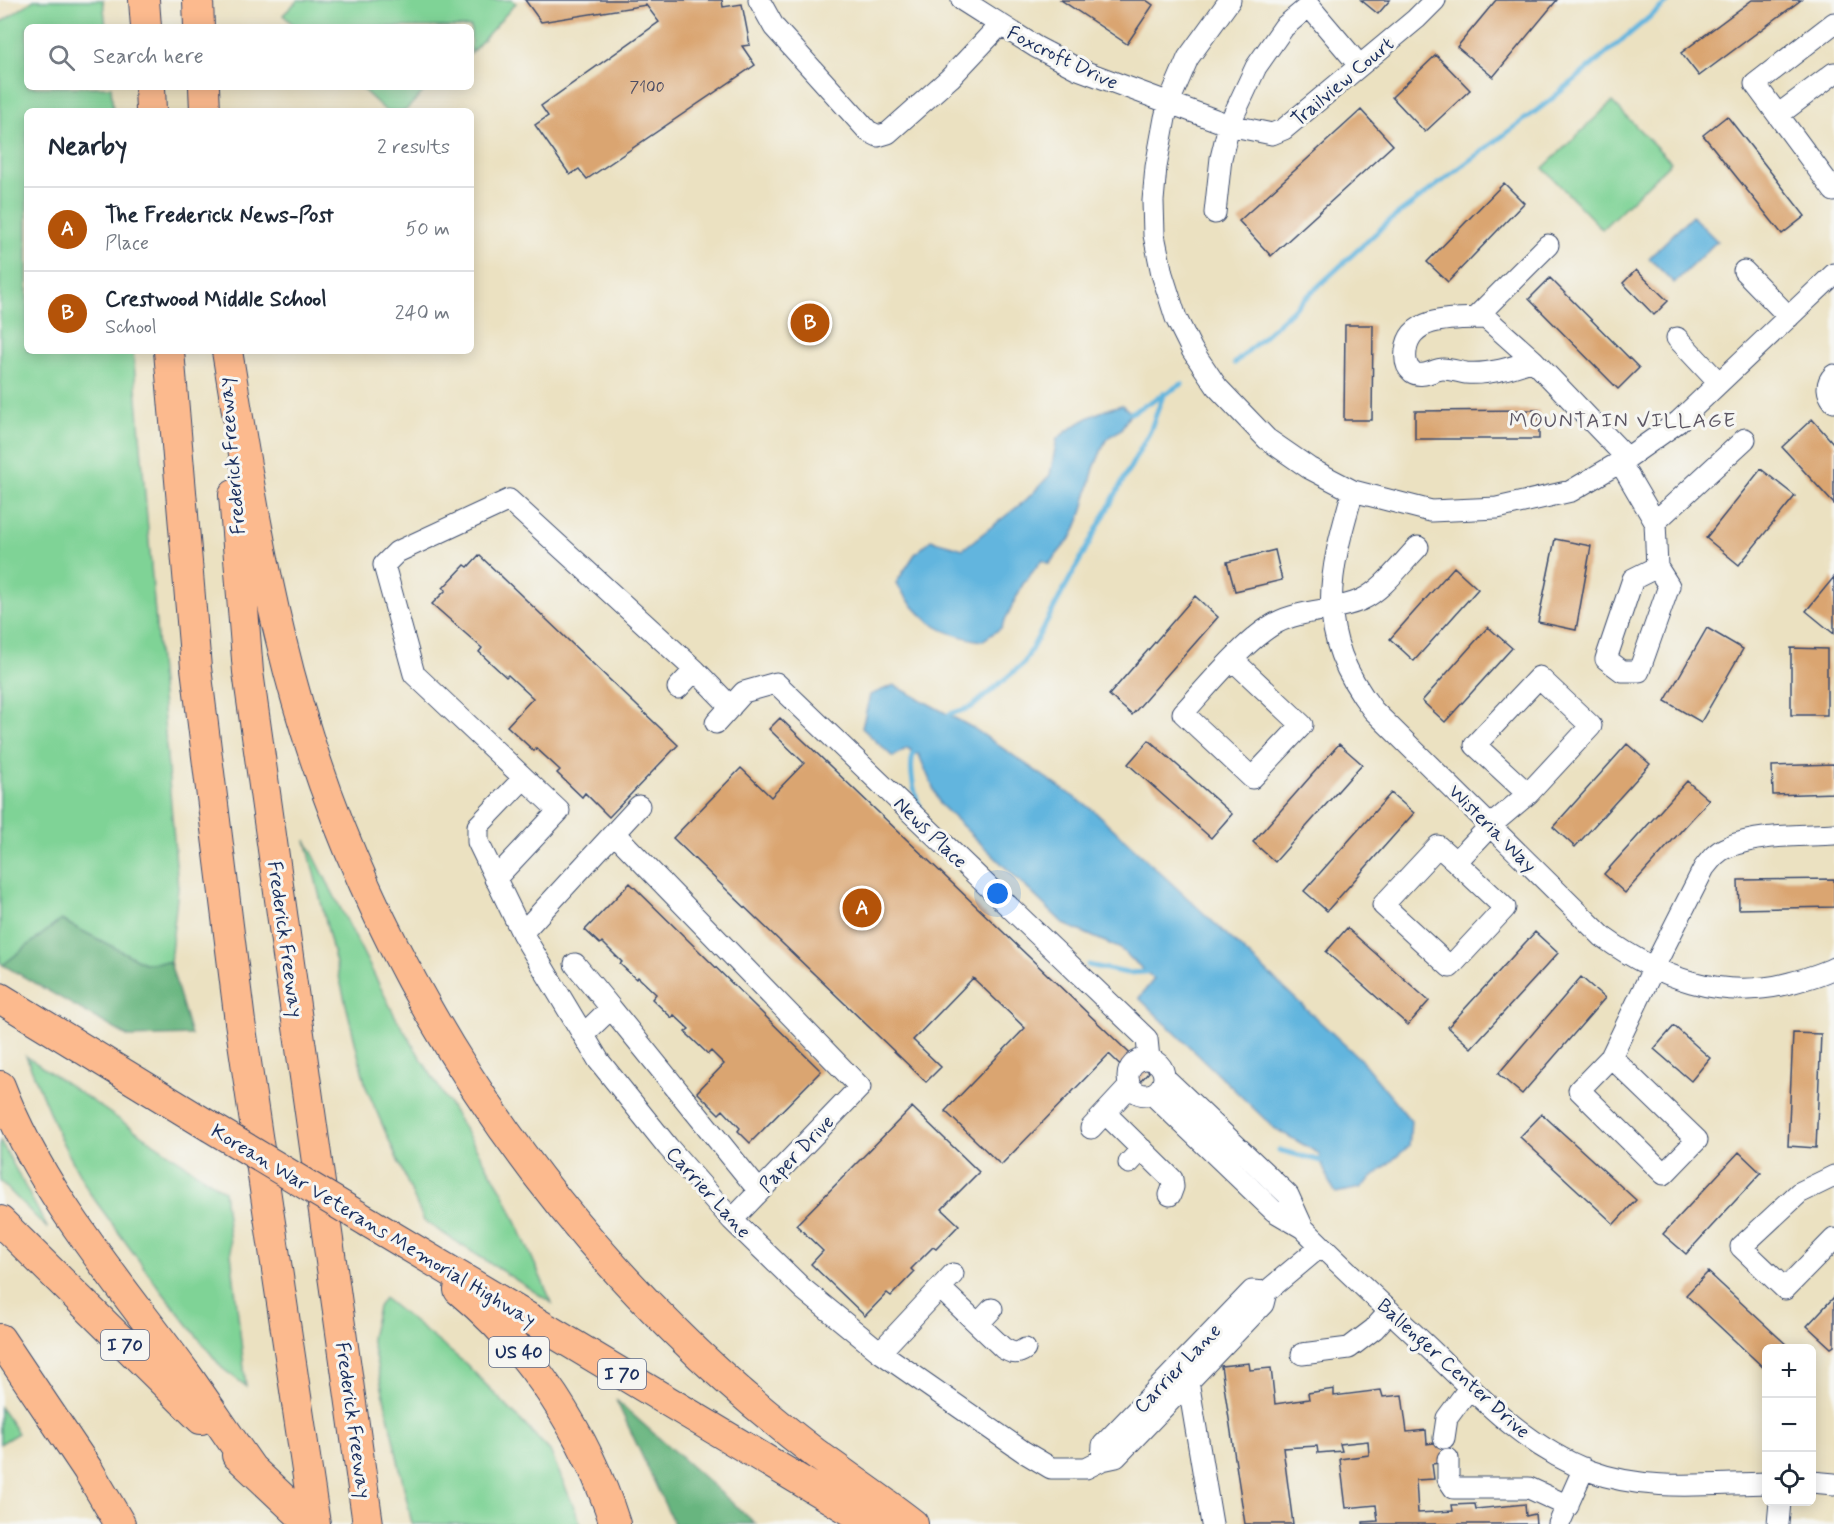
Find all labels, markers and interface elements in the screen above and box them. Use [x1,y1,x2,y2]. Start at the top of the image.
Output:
street label: Foxcroft Drive [1002,20,1122,97]
search box [24,24,474,90]
street label: Trailview Court [1286,31,1400,133]
icon: search [45,41,78,74]
text: Search here [93,43,204,71]
house number: 7100 [629,77,665,98]
text: Nearby [48,130,127,164]
text: 2 results [377,134,450,161]
text: The Frederick News-Post [105,202,334,230]
text: A [61,216,74,243]
text: 50 m [405,216,450,243]
text: Place [105,230,149,257]
text: Crestwood Middle School [105,286,327,314]
text: B [61,300,74,327]
text: 240 m [395,300,450,327]
pin: B [790,300,830,346]
text: School [105,314,157,341]
street label: Frederick Freeway [212,376,253,536]
district label: MOUNTAIN VILLAGE [1509,407,1737,435]
street label: Wisteria Way [1442,779,1542,879]
street label: News Place [887,791,973,875]
street label: Frederick Freeway [260,859,309,1019]
your location [983,879,1012,908]
pin: A [842,886,882,930]
street label: Paper Drive [753,1109,841,1199]
street label: Korean War Veterans Memorial Highway [206,1118,541,1334]
street label: Carrier Lane [659,1141,757,1245]
street label: Ballenger Center Drive [1369,1293,1535,1447]
street label: Carrier Lane [1128,1318,1228,1420]
road number: I 70 [101,1330,149,1360]
road number: US 40 [489,1337,549,1367]
street label: Frederick Freeway [328,1340,377,1500]
map controls [1762,1344,1816,1506]
button: + [1762,1344,1816,1398]
road number: I 70 [598,1359,646,1389]
button: − [1762,1398,1816,1452]
button: locate [1762,1452,1816,1506]

